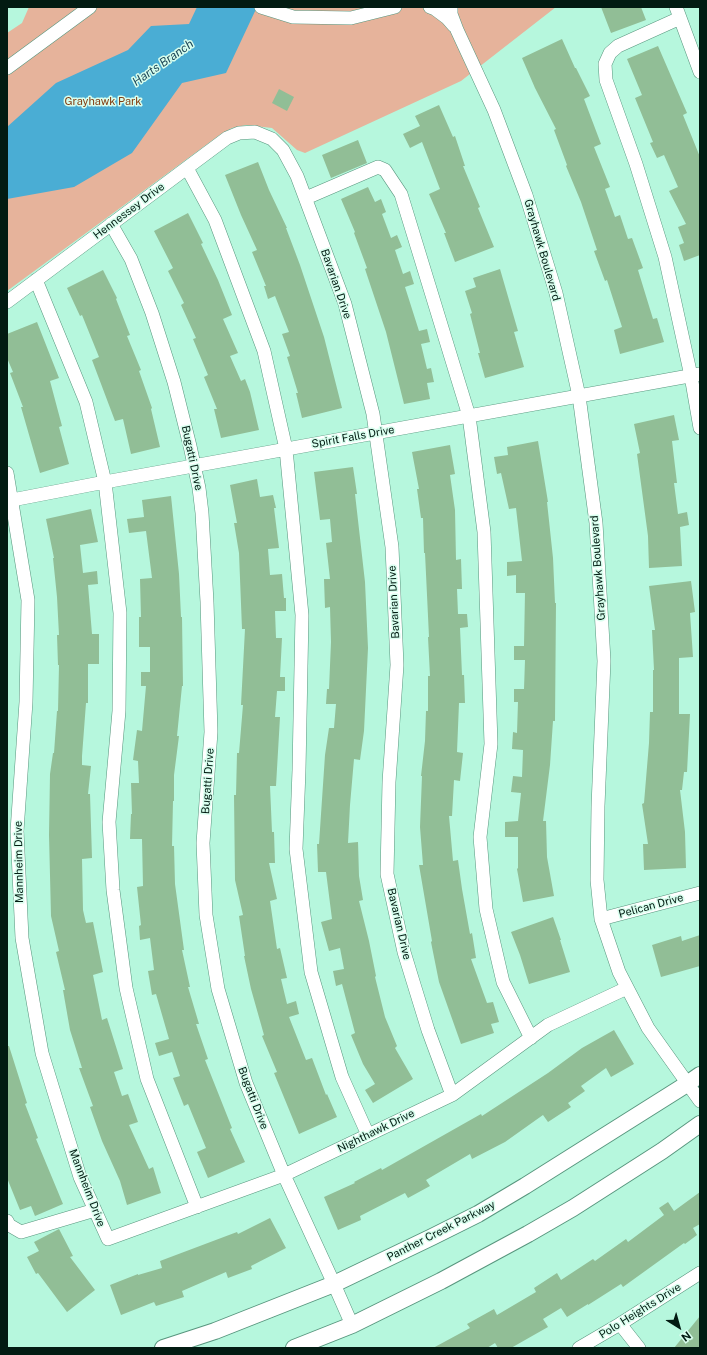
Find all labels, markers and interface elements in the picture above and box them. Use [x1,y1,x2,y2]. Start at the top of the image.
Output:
water label: Harts Branch [130,37,196,89]
park label: Grayhawk Park [64,95,142,109]
street label: Hennessey Drive [91,180,167,242]
street label: Grayhawk Boulevard [521,198,563,302]
street label: Bavarian Drive [318,247,354,321]
street label: Spirit Falls Drive [310,423,396,451]
street label: Bugatti Drive [179,424,205,492]
street label: Grayhawk Boulevard [588,515,608,621]
street label: Bavarian Drive [385,565,403,639]
street label: Bugatti Drive [199,748,217,814]
street label: Mannheim Drive [12,821,26,903]
street label: Bavarian Drive [384,887,414,961]
street label: Pelican Drive [617,891,685,921]
street label: Bugatti Drive [235,1065,271,1131]
street label: Nighthawk Drive [335,1107,417,1155]
street label: Mannheim Drive [66,1147,108,1229]
street label: Panther Creek Parkway [385,1198,497,1264]
street label: Polo Heights Drive [597,1280,683,1342]
north arrow [659,1307,699,1347]
text: N [679,1329,693,1344]

